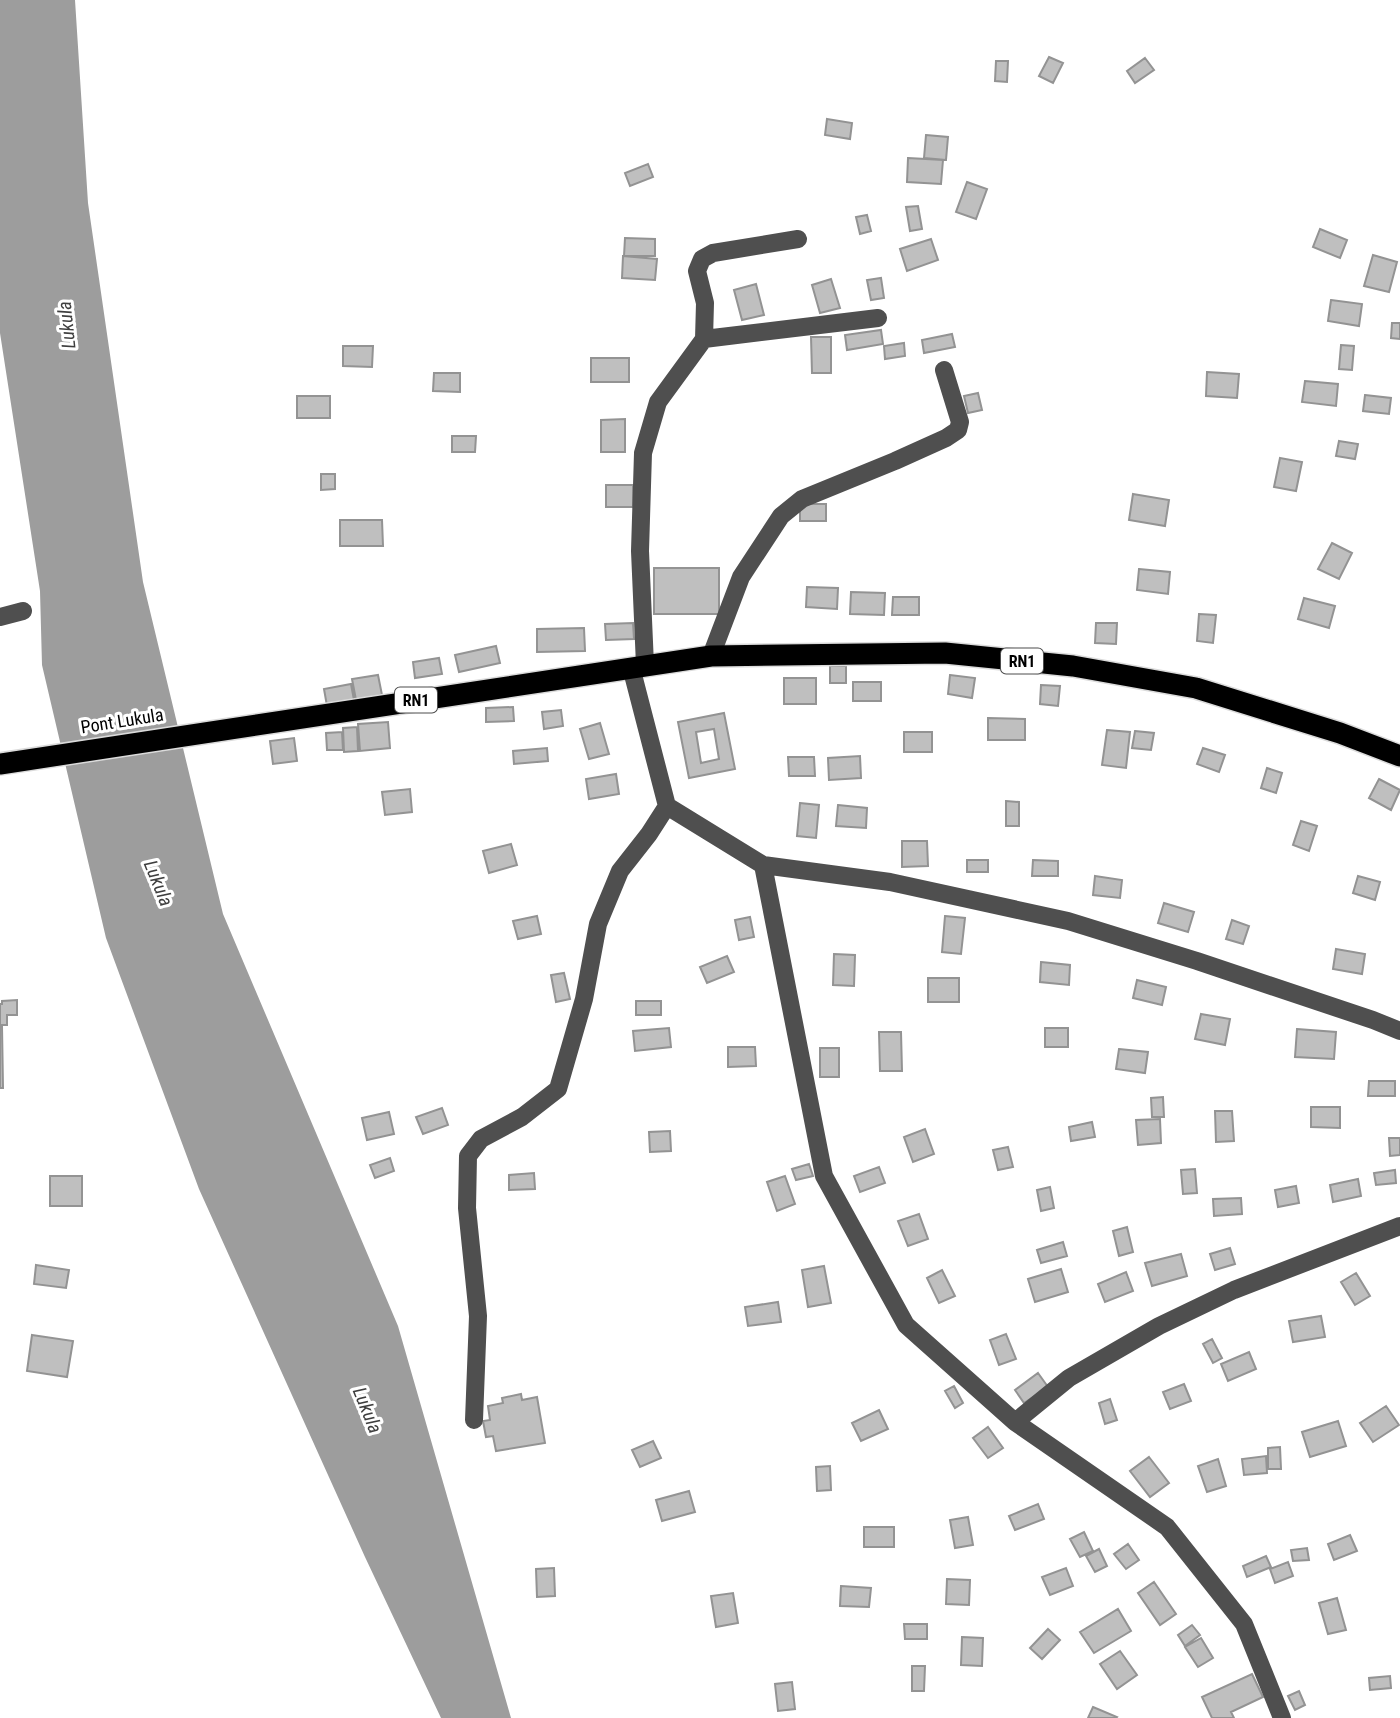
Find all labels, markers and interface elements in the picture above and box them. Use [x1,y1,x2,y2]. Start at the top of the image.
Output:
water label: Lukula [53,300,80,350]
road number: RN1 [1001,648,1043,674]
road number: RN1 [395,688,437,712]
street label: Pont Lukula [79,704,165,737]
water label: Lukula [139,857,178,910]
water label: Lukula [348,1384,387,1437]

